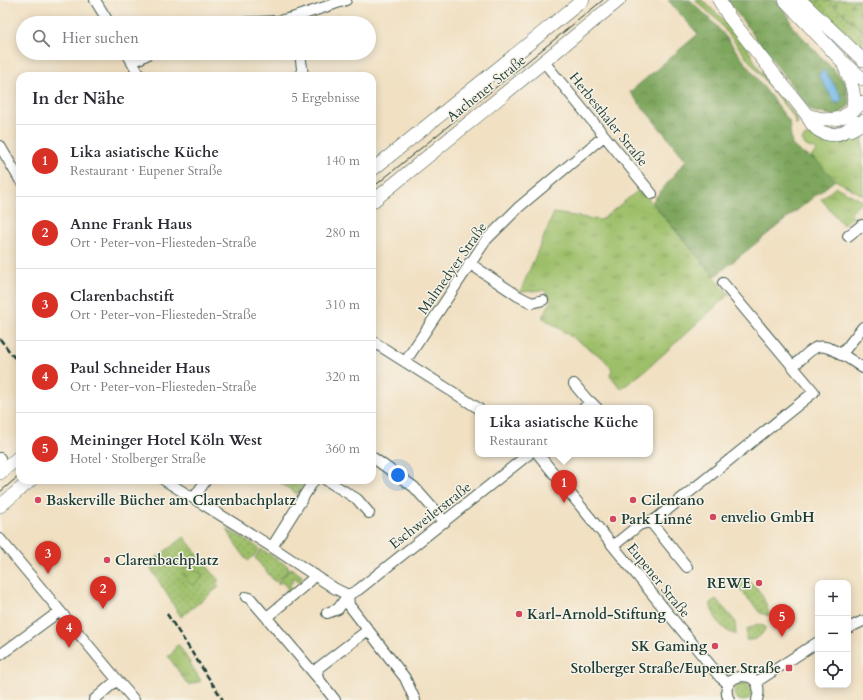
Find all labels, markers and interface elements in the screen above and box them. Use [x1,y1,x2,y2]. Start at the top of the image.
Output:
search box [16,16,376,60]
icon: search [30,27,52,49]
text: Hier suchen [62,28,139,48]
street label: Aachener Straße [443,51,530,126]
street label: Herbesthaler Straße [565,68,652,170]
text: In der Nähe [32,87,125,110]
text: 5 Ergebnisse [291,89,360,107]
text: Lika asiatische Küche [70,142,219,162]
text: 1 [42,152,48,170]
text: 140 m [326,152,360,170]
text: Restaurant · Eupener Straße [70,162,222,180]
text: Anne Frank Haus [70,214,192,234]
street label: Malmedyer Straße [414,218,491,318]
text: 2 [42,224,48,242]
text: 280 m [326,224,360,242]
text: Ort · Peter-von-Fliesteden-Straße [70,234,257,252]
text: Clarenbachstift [70,286,174,306]
text: 3 [42,296,48,314]
text: 310 m [326,296,360,314]
text: Ort · Peter-von-Fliesteden-Straße [70,306,257,324]
text: Paul Schneider Haus [70,358,210,378]
text: 4 [42,368,48,386]
text: 320 m [326,368,360,386]
text: Ort · Peter-von-Fliesteden-Straße [70,378,257,396]
popup [475,405,653,457]
text: Lika asiatische Küche [490,412,638,432]
text: Meininger Hotel Köln West [70,430,262,450]
text: Restaurant [490,432,548,450]
text: 5 [42,440,48,458]
text: 360 m [326,440,360,458]
text: Hotel · Stolberger Straße [70,450,206,468]
your location [388,465,408,485]
pin: 1 [551,470,577,503]
street label: Eschweilerstraße [385,477,475,553]
place label: Baskerville Bücher am Clarenbachplatz [46,491,296,510]
place label: Cilentano [641,491,704,510]
marker: Baskerville Bücher am Clarenbachplatz [33,495,43,505]
marker: Cilentano [628,495,638,505]
place label: envelio GmbH [721,508,815,527]
place label: Park Linné [621,510,693,529]
marker: envelio GmbH [708,512,718,522]
marker: Park Linné [608,514,618,524]
street label: Eupener Straße [623,539,695,622]
pin: 3 [35,541,61,574]
place label: Clarenbachplatz [115,551,219,570]
marker: Clarenbachplatz [102,555,112,565]
place label: REWE [707,574,751,593]
pin: 2 [90,576,116,609]
marker: REWE [754,578,764,588]
map controls [815,580,851,688]
button: + [815,580,851,616]
pin: 5 [769,604,795,637]
place label: Karl-Arnold-Stiftung [527,605,666,624]
marker: Karl-Arnold-Stiftung [514,609,524,619]
pin: 4 [56,615,82,648]
button: − [815,616,851,652]
place label: SK Gaming [631,637,708,656]
marker: SK Gaming [710,641,720,651]
button: locate [815,652,851,688]
place label: Stolberger Straße/Eupener Straße [571,659,781,678]
marker: Stolberger Straße/Eupener Straße [784,663,794,673]

